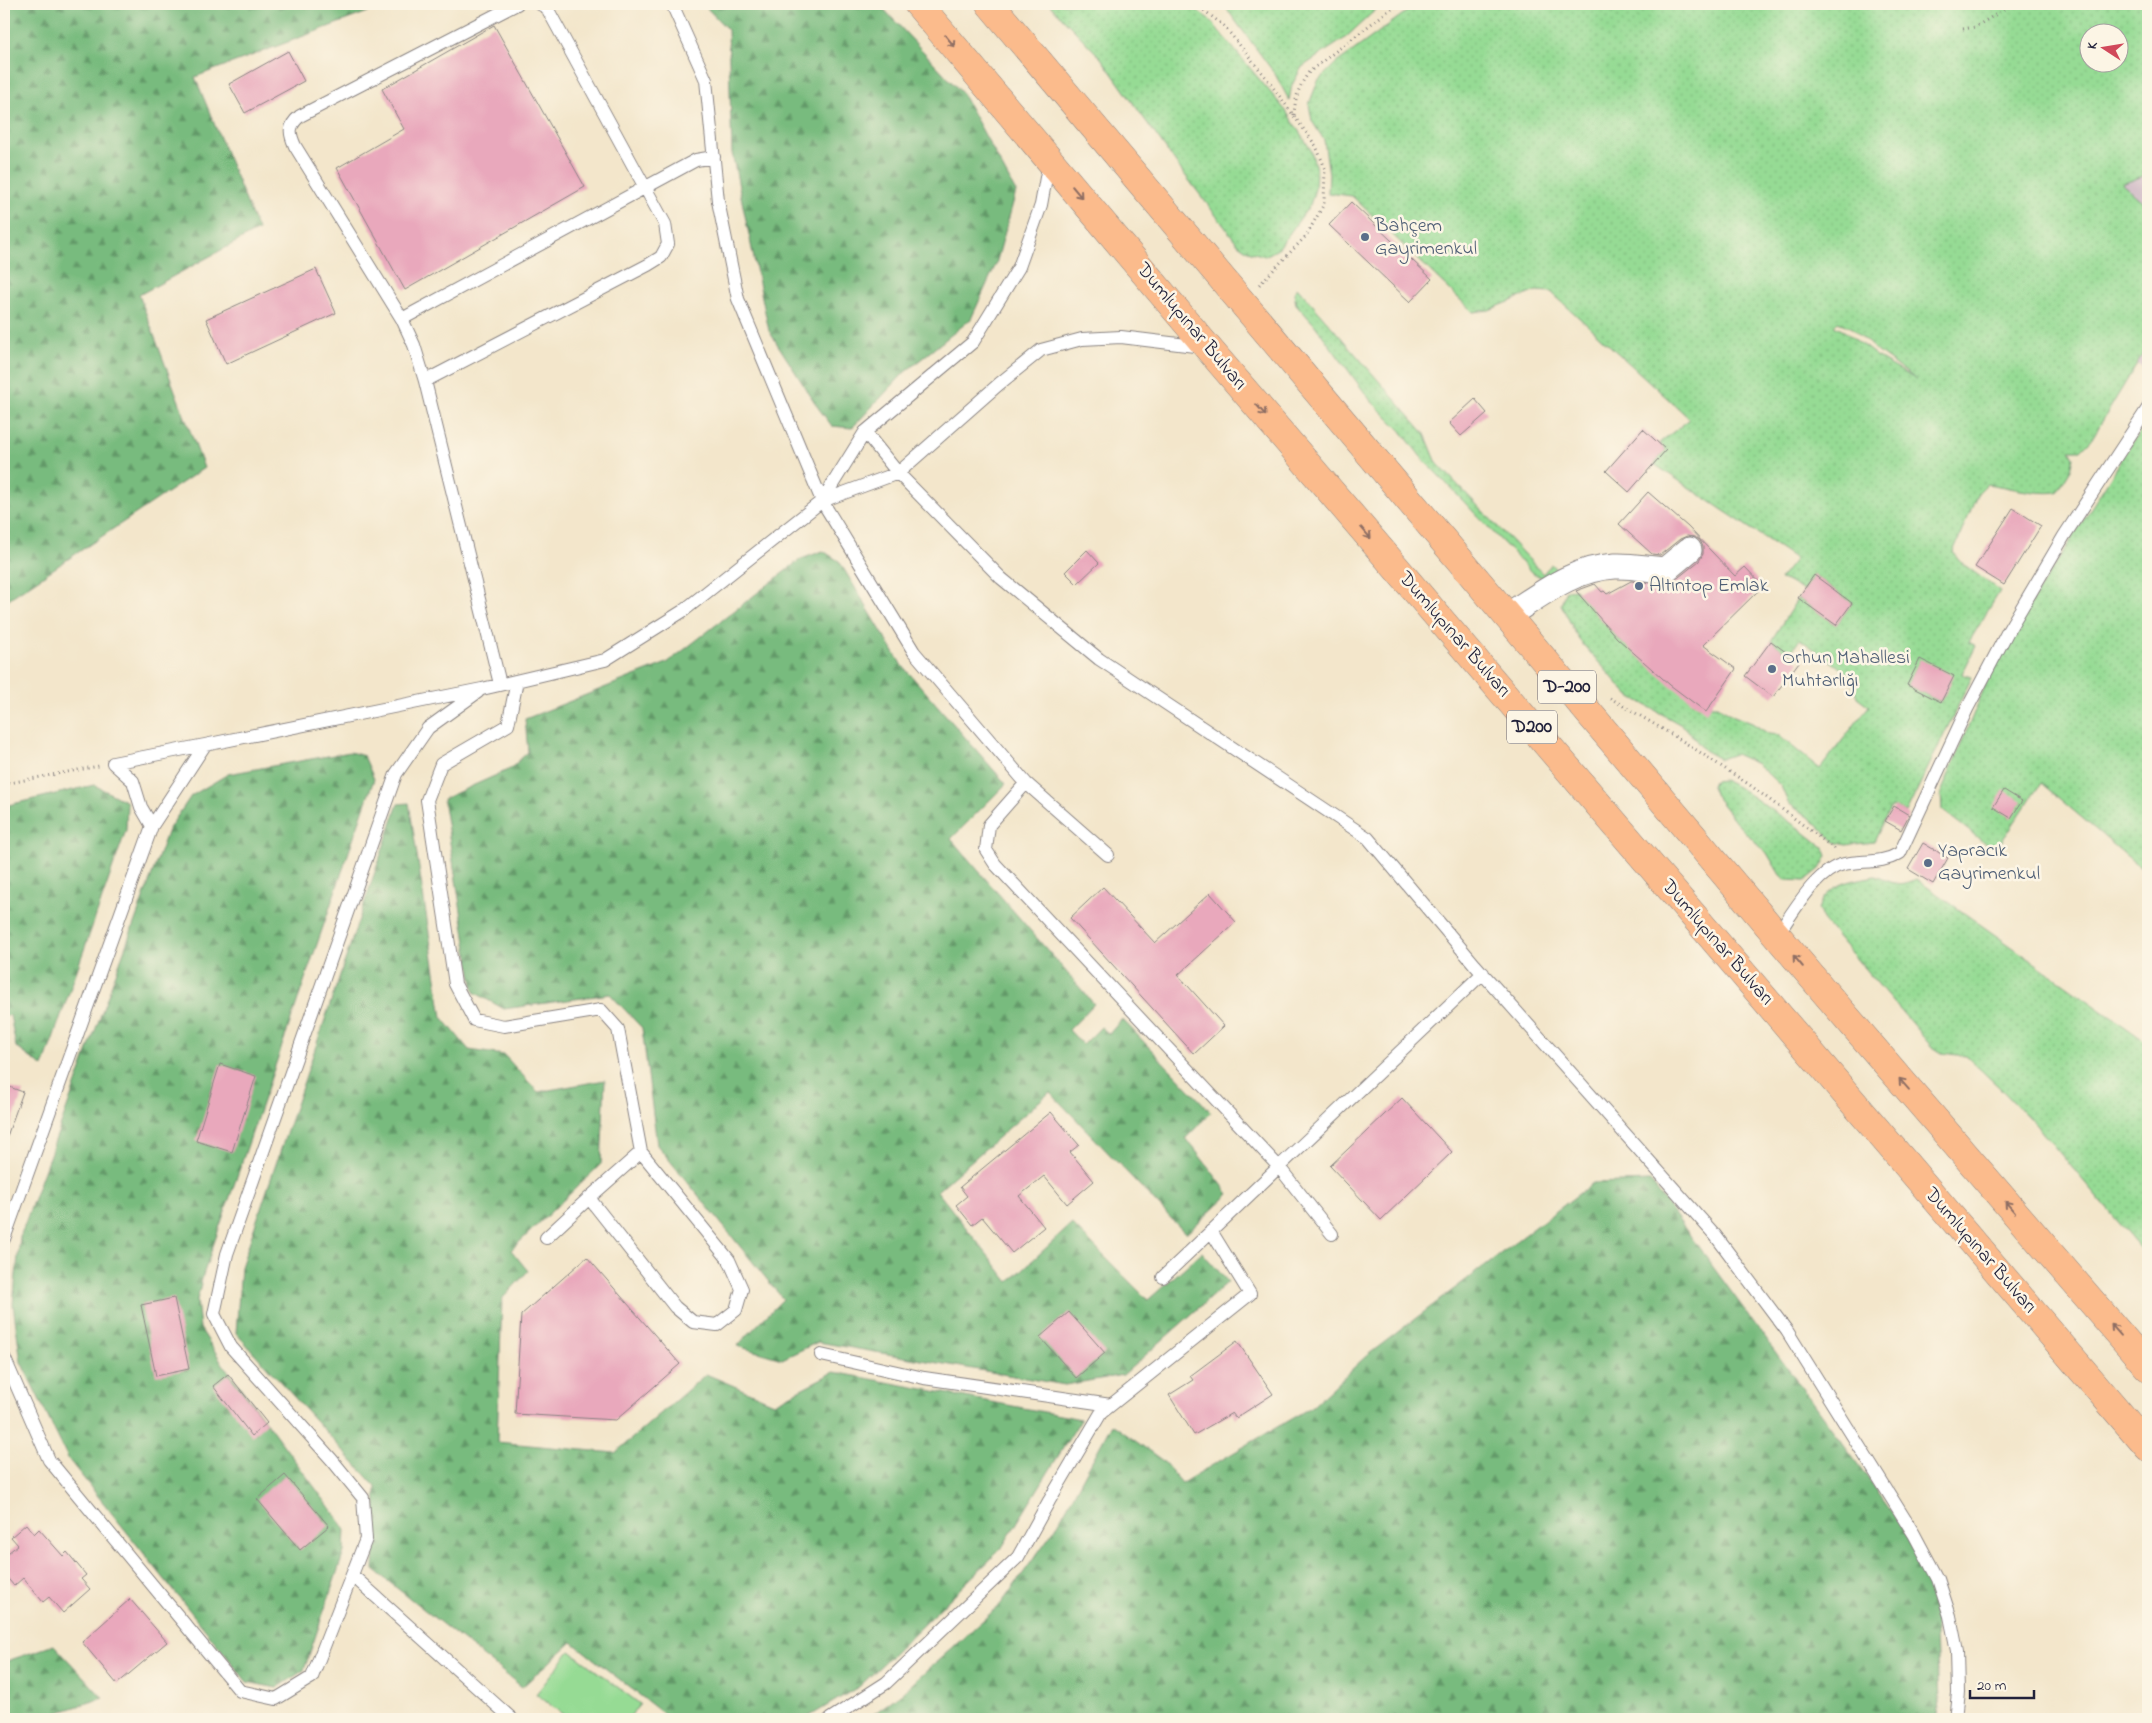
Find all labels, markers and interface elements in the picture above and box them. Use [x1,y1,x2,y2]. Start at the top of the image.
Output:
north arrow [2080,22,2130,72]
one-way arrow [944,34,955,47]
text: K [2082,39,2104,51]
one-way arrow [1072,185,1083,198]
place label: Bahçem Gayrimenkul [1374,212,1477,264]
marker: Bahçem Gayrimenkul [1359,231,1371,243]
street label: Dumlupınar Bulvarı [1128,256,1253,397]
one-way arrow [1255,403,1266,416]
one-way arrow [1361,527,1372,540]
street label: Dumlupınar Bulvarı [1390,565,1517,705]
place label: Altıntop Emlak [1649,572,1769,601]
marker: Altıntop Emlak [1633,580,1645,592]
place label: Orhun Mahallesi Muhtarlığı [1782,644,1910,697]
marker: Orhun Mahallesi Muhtarlığı [1766,663,1778,675]
road number: D-200 [1538,670,1596,704]
road number: D200 [1507,710,1557,744]
place label: Yapracık Gayrimenkul [1938,837,2040,889]
marker: Yapracık Gayrimenkul [1922,857,1934,869]
street label: Dumlupınar Bulvarı [1653,873,1780,1013]
one-way arrow [1793,955,1804,968]
one-way arrow [1899,1078,1910,1091]
street label: Dumlupınar Bulvarı [1916,1181,2043,1321]
one-way arrow [2005,1201,2016,1214]
one-way arrow [2111,1324,2122,1337]
scale bar [1970,1668,2033,1700]
text: 20 m [1977,1675,2007,1697]

